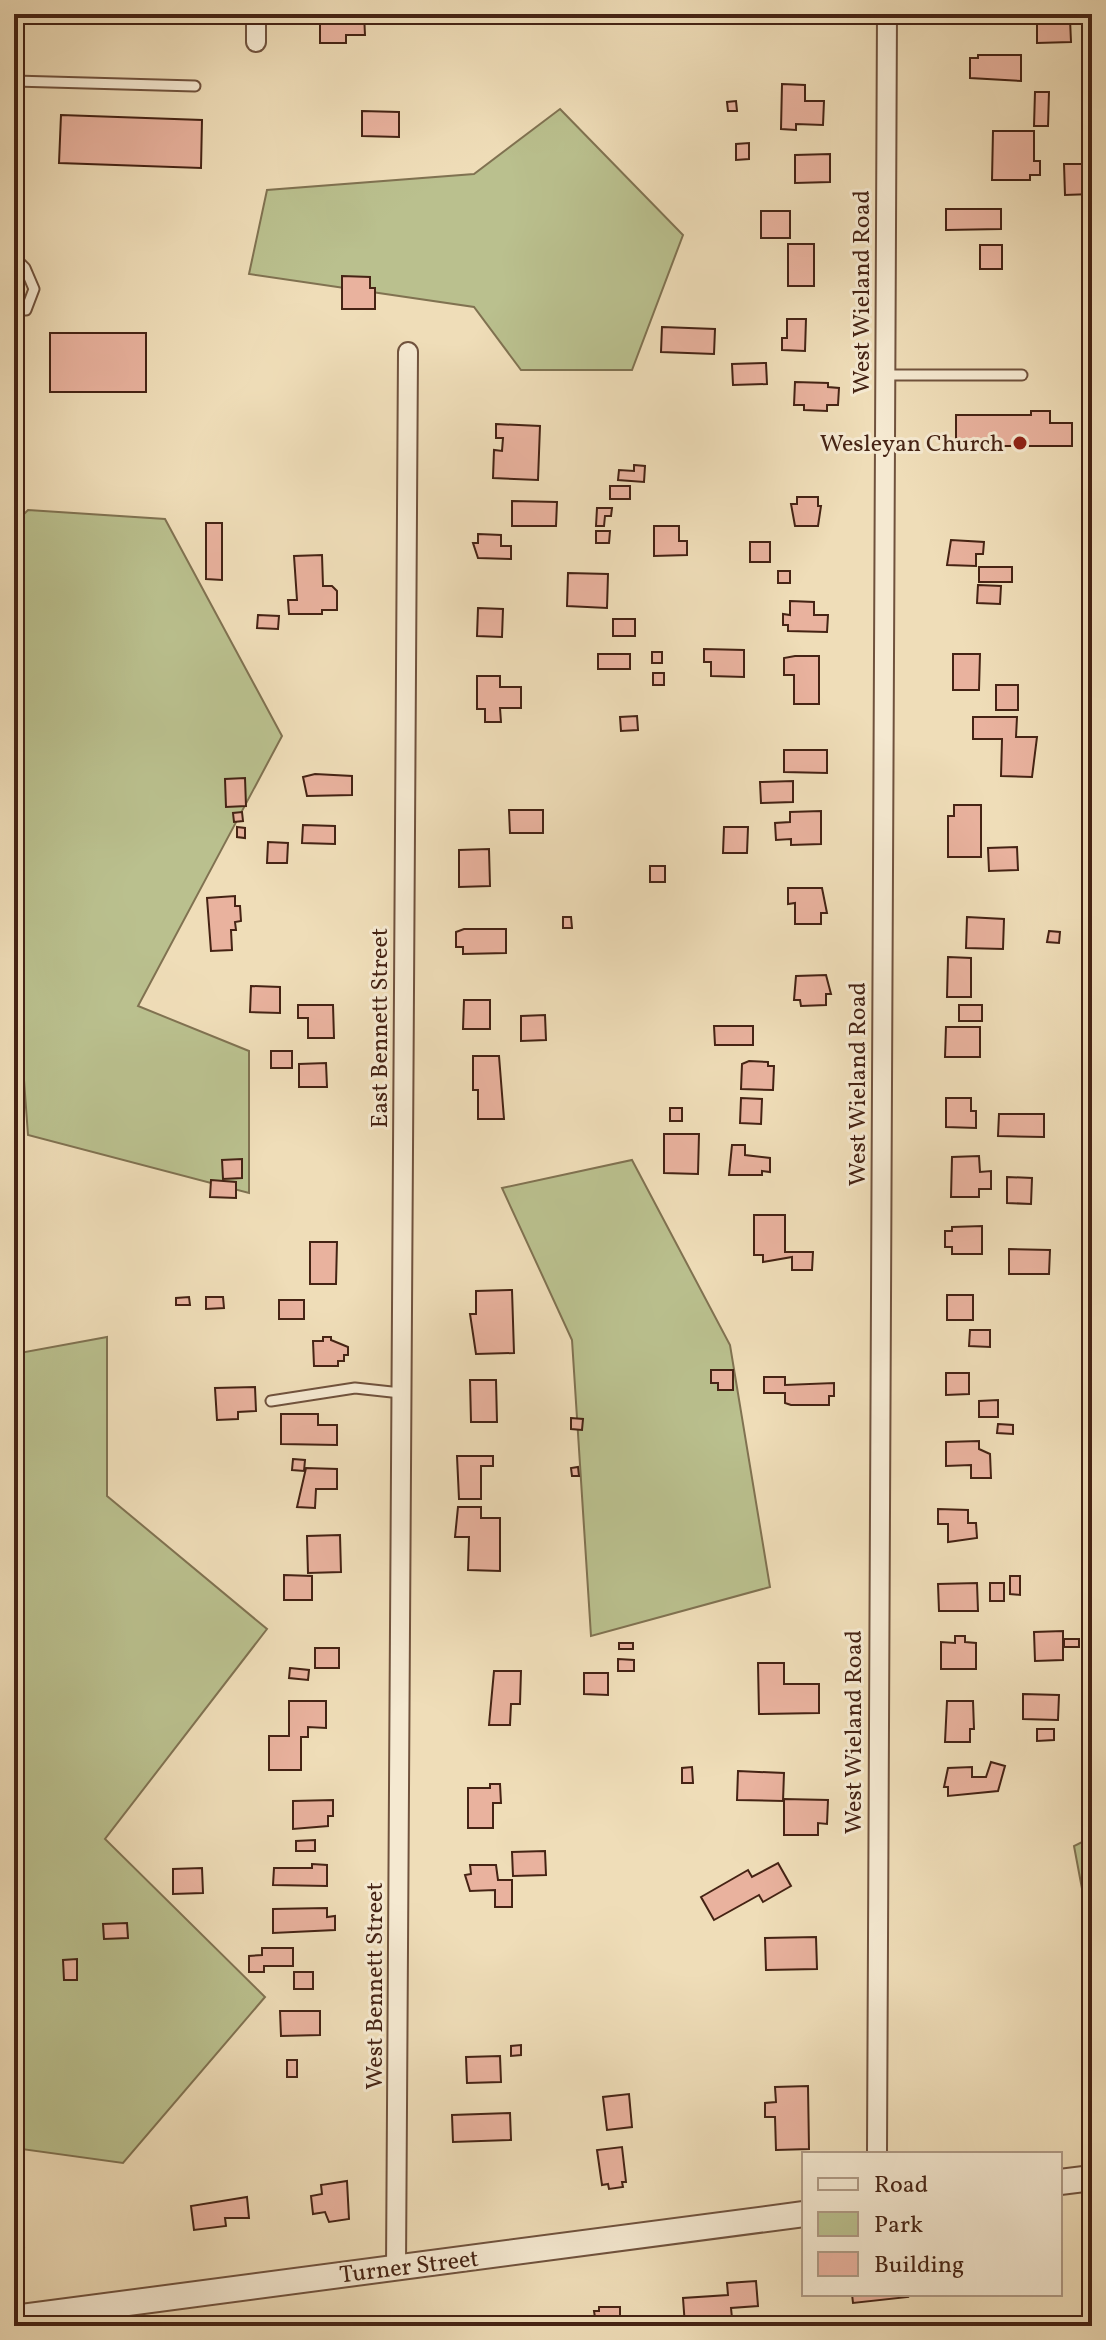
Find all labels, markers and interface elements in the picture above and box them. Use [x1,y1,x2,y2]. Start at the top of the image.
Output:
street label: West Wieland Road [846,190,880,394]
place label: Wesleyan Church [820,428,1004,462]
marker: Wesleyan Church [1011,434,1029,452]
street label: East Bennett Street [364,928,398,1128]
street label: West Wieland Road [842,982,876,1186]
street label: West Wieland Road [838,1630,872,1834]
street label: West Bennett Street [359,1882,393,2090]
legend [802,2152,1062,2296]
text: Road [874,2169,928,2203]
text: Park [874,2209,923,2243]
street label: Turner Street [338,2243,481,2293]
text: Building [874,2249,964,2283]

